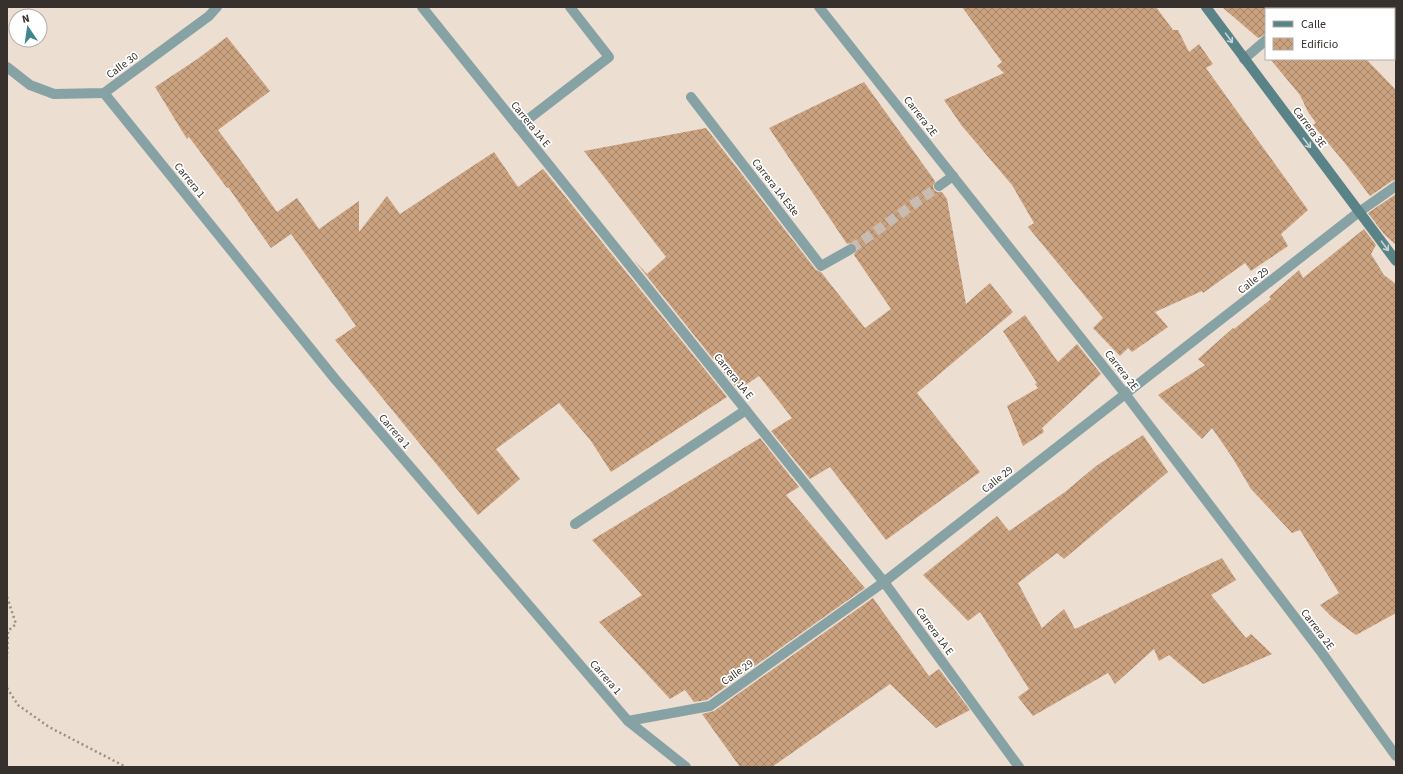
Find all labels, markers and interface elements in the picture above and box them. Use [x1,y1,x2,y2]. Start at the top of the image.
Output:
north arrow [8,8,48,48]
legend [1265,8,1395,60]
text: N [21,11,31,27]
text: Calle [1301,16,1326,33]
one-way arrow [1225,33,1233,44]
text: Edificio [1301,36,1338,53]
street label: Calle 30 [103,49,141,82]
street label: Carrera 2E [900,93,941,140]
street label: Carrera 1A E [507,98,554,151]
street label: Carrera 3E [1289,104,1330,151]
one-way arrow [1303,137,1311,148]
street label: Carrera 1A Este [748,156,803,220]
street label: Carrera 1 [171,159,209,201]
one-way arrow [1381,241,1389,252]
street label: Calle 29 [1234,263,1272,297]
street label: Carrera 2E [1101,347,1142,394]
street label: Carrera 1A E [710,350,757,403]
street label: Carrera 1 [375,411,414,452]
street label: Calle 29 [978,462,1016,496]
street label: Carrera 1A E [912,604,957,658]
street label: Carrera 2E [1297,606,1338,653]
street label: Calle 29 [718,656,756,689]
street label: Carrera 1 [586,657,625,698]

